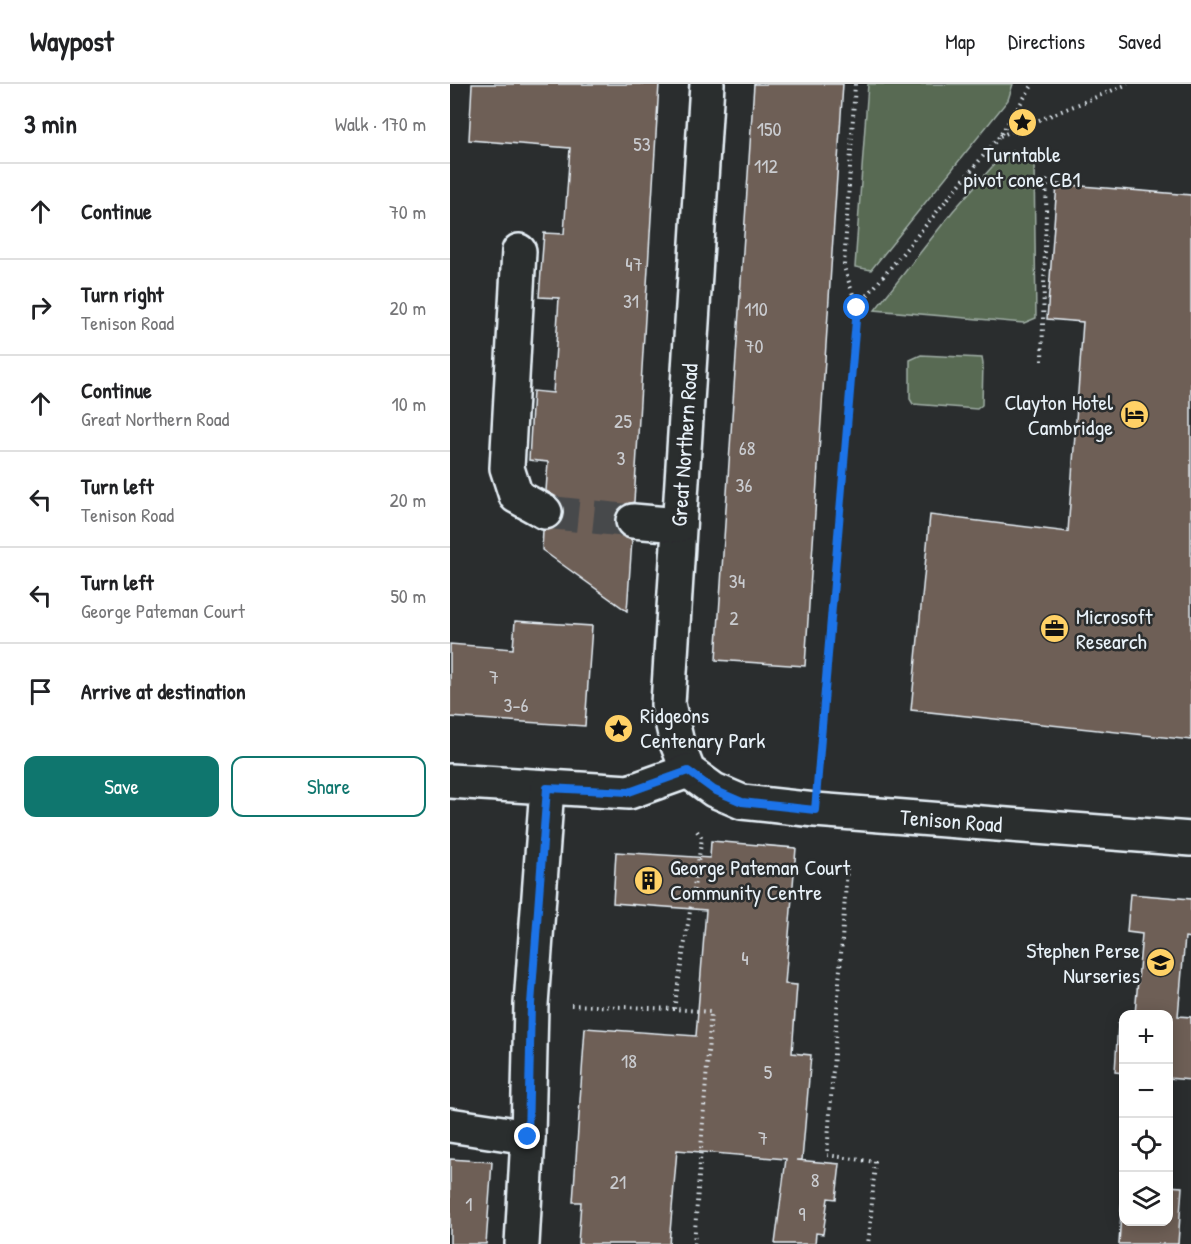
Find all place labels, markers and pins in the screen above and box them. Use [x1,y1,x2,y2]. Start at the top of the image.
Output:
place icon: Turntable pivot cone CB1 [1006,106,1038,138]
place label: Turntable pivot cone CB1 [964,139,1081,194]
place label: Clayton Hotel Cambridge [1004,387,1113,442]
hotel icon: Clayton Hotel Cambridge [1118,399,1150,431]
place label: Microsoft Research [1076,601,1153,656]
office icon: Microsoft Research [1039,613,1071,645]
place label: Ridgeons Centenary Park [640,700,765,755]
place icon: Ridgeons Centenary Park [603,712,635,744]
place label: George Pateman Court Community Centre [670,852,851,907]
building icon: George Pateman Court Community Centre [633,864,665,896]
place label: Stephen Perse Nurseries [1026,935,1140,990]
school or university icon: Stephen Perse Nurseries [1145,947,1177,979]

